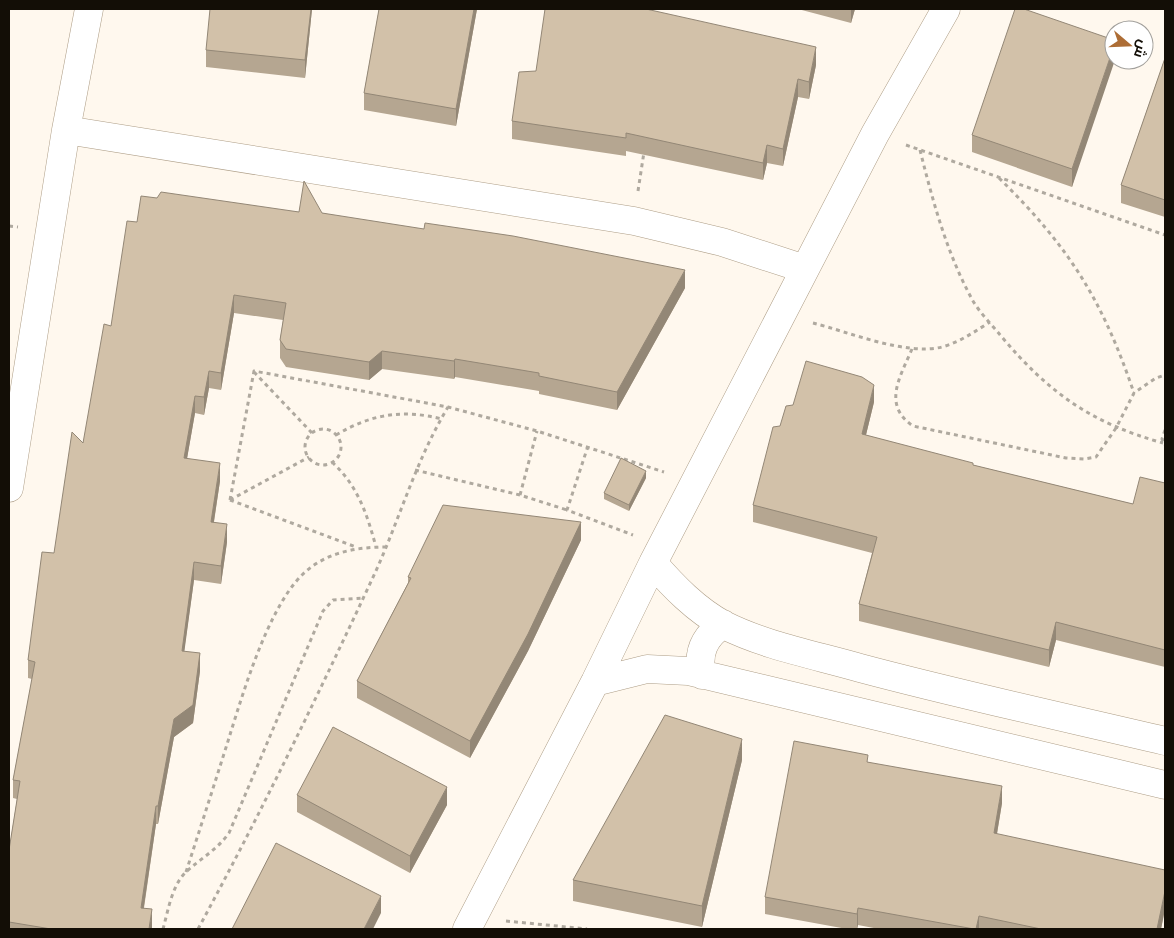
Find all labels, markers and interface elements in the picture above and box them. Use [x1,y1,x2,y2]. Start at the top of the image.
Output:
north arrow [1104,20,1154,70]
text: ش [1130,38,1152,60]

